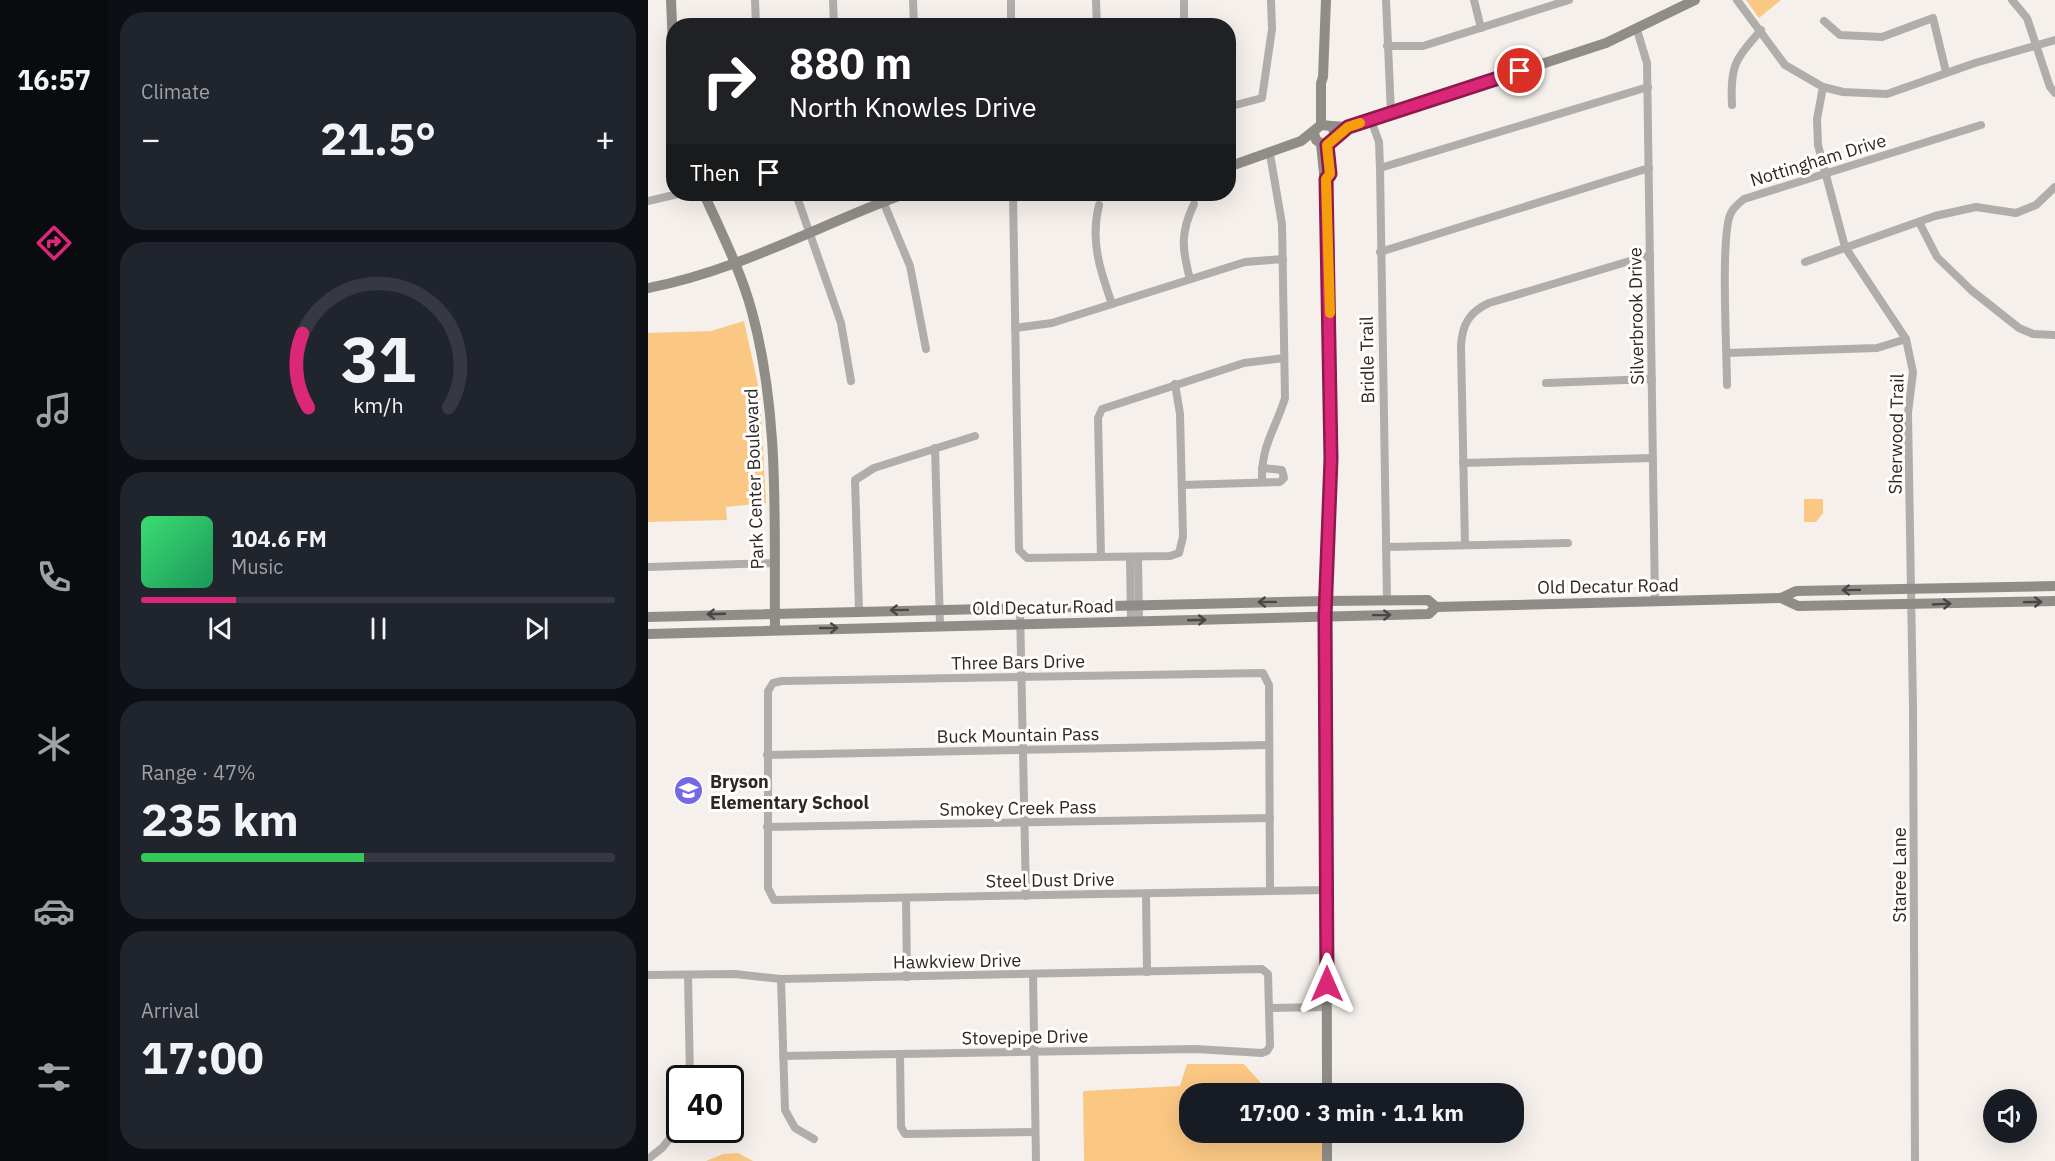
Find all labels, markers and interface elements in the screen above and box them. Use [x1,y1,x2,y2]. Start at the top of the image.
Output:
text: 880 m [789,36,912,91]
icon: right [690,42,768,120]
pin [1494,45,1545,96]
icon: arrive [1503,54,1536,87]
text: 16:57 [17,62,91,97]
text: Climate [141,78,210,105]
text: North Knowles Drive [789,89,1037,124]
text: 21.5° [320,109,436,167]
text: − [141,117,161,160]
text: + [595,117,615,160]
street label: Nottingham Drive [1747,128,1889,192]
icon: arrive [752,156,785,189]
text: Then [690,158,740,187]
icon: directions [33,222,75,264]
street label: Silverbrook Drive [1623,247,1649,385]
street label: Bridle Trail [1355,316,1379,404]
text: 31 [341,318,415,399]
street label: Sherwood Trail [1883,373,1909,495]
street label: Park Center Boulevard [739,388,769,570]
icon: music [33,389,75,431]
text: km/h [353,391,403,419]
text: 104.6 FM [231,524,327,553]
text: Music [231,553,283,580]
icon: phone [33,556,75,598]
street label: Old Decatur Road [1537,573,1679,599]
one-way arrow [1842,584,1862,596]
street label: Old Decatur Road [972,594,1114,620]
one-way arrow [1258,596,1278,608]
one-way arrow [2022,596,2042,607]
one-way arrow [1932,599,1952,610]
one-way arrow [889,605,909,616]
one-way arrow [707,609,727,620]
one-way arrow [1372,609,1392,621]
icon: previous [204,612,237,645]
icon: pause [362,612,395,645]
icon: next [520,612,553,645]
one-way arrow [1187,614,1207,625]
one-way arrow [819,623,839,634]
street label: Three Bars Drive [951,649,1085,675]
street label: Buck Mountain Pass [937,722,1099,748]
icon: climate [33,723,75,765]
text: Range · 47% [141,759,256,786]
place label: Bryson Elementary School [710,770,869,814]
school or university icon: Bryson Elementary School [673,775,705,807]
text: 235 km [141,790,299,848]
street label: Smokey Creek Pass [939,795,1097,821]
street label: Staree Lane [1888,827,1911,923]
street label: Steel Dust Drive [985,867,1115,893]
icon: car [33,890,75,932]
street label: Hawkview Drive [893,948,1021,974]
position arrow [1295,952,1359,1016]
text: Arrival [141,997,199,1024]
street label: Stovepipe Drive [962,1024,1089,1050]
text: 17:00 [141,1028,264,1086]
icon: filters [33,1056,75,1098]
speed limit sign: 40 [666,1065,744,1143]
map controls [1983,1089,2037,1143]
button: sound [1983,1089,2037,1143]
text: 17:00 · 3 min · 1.1 km [1239,1098,1464,1127]

